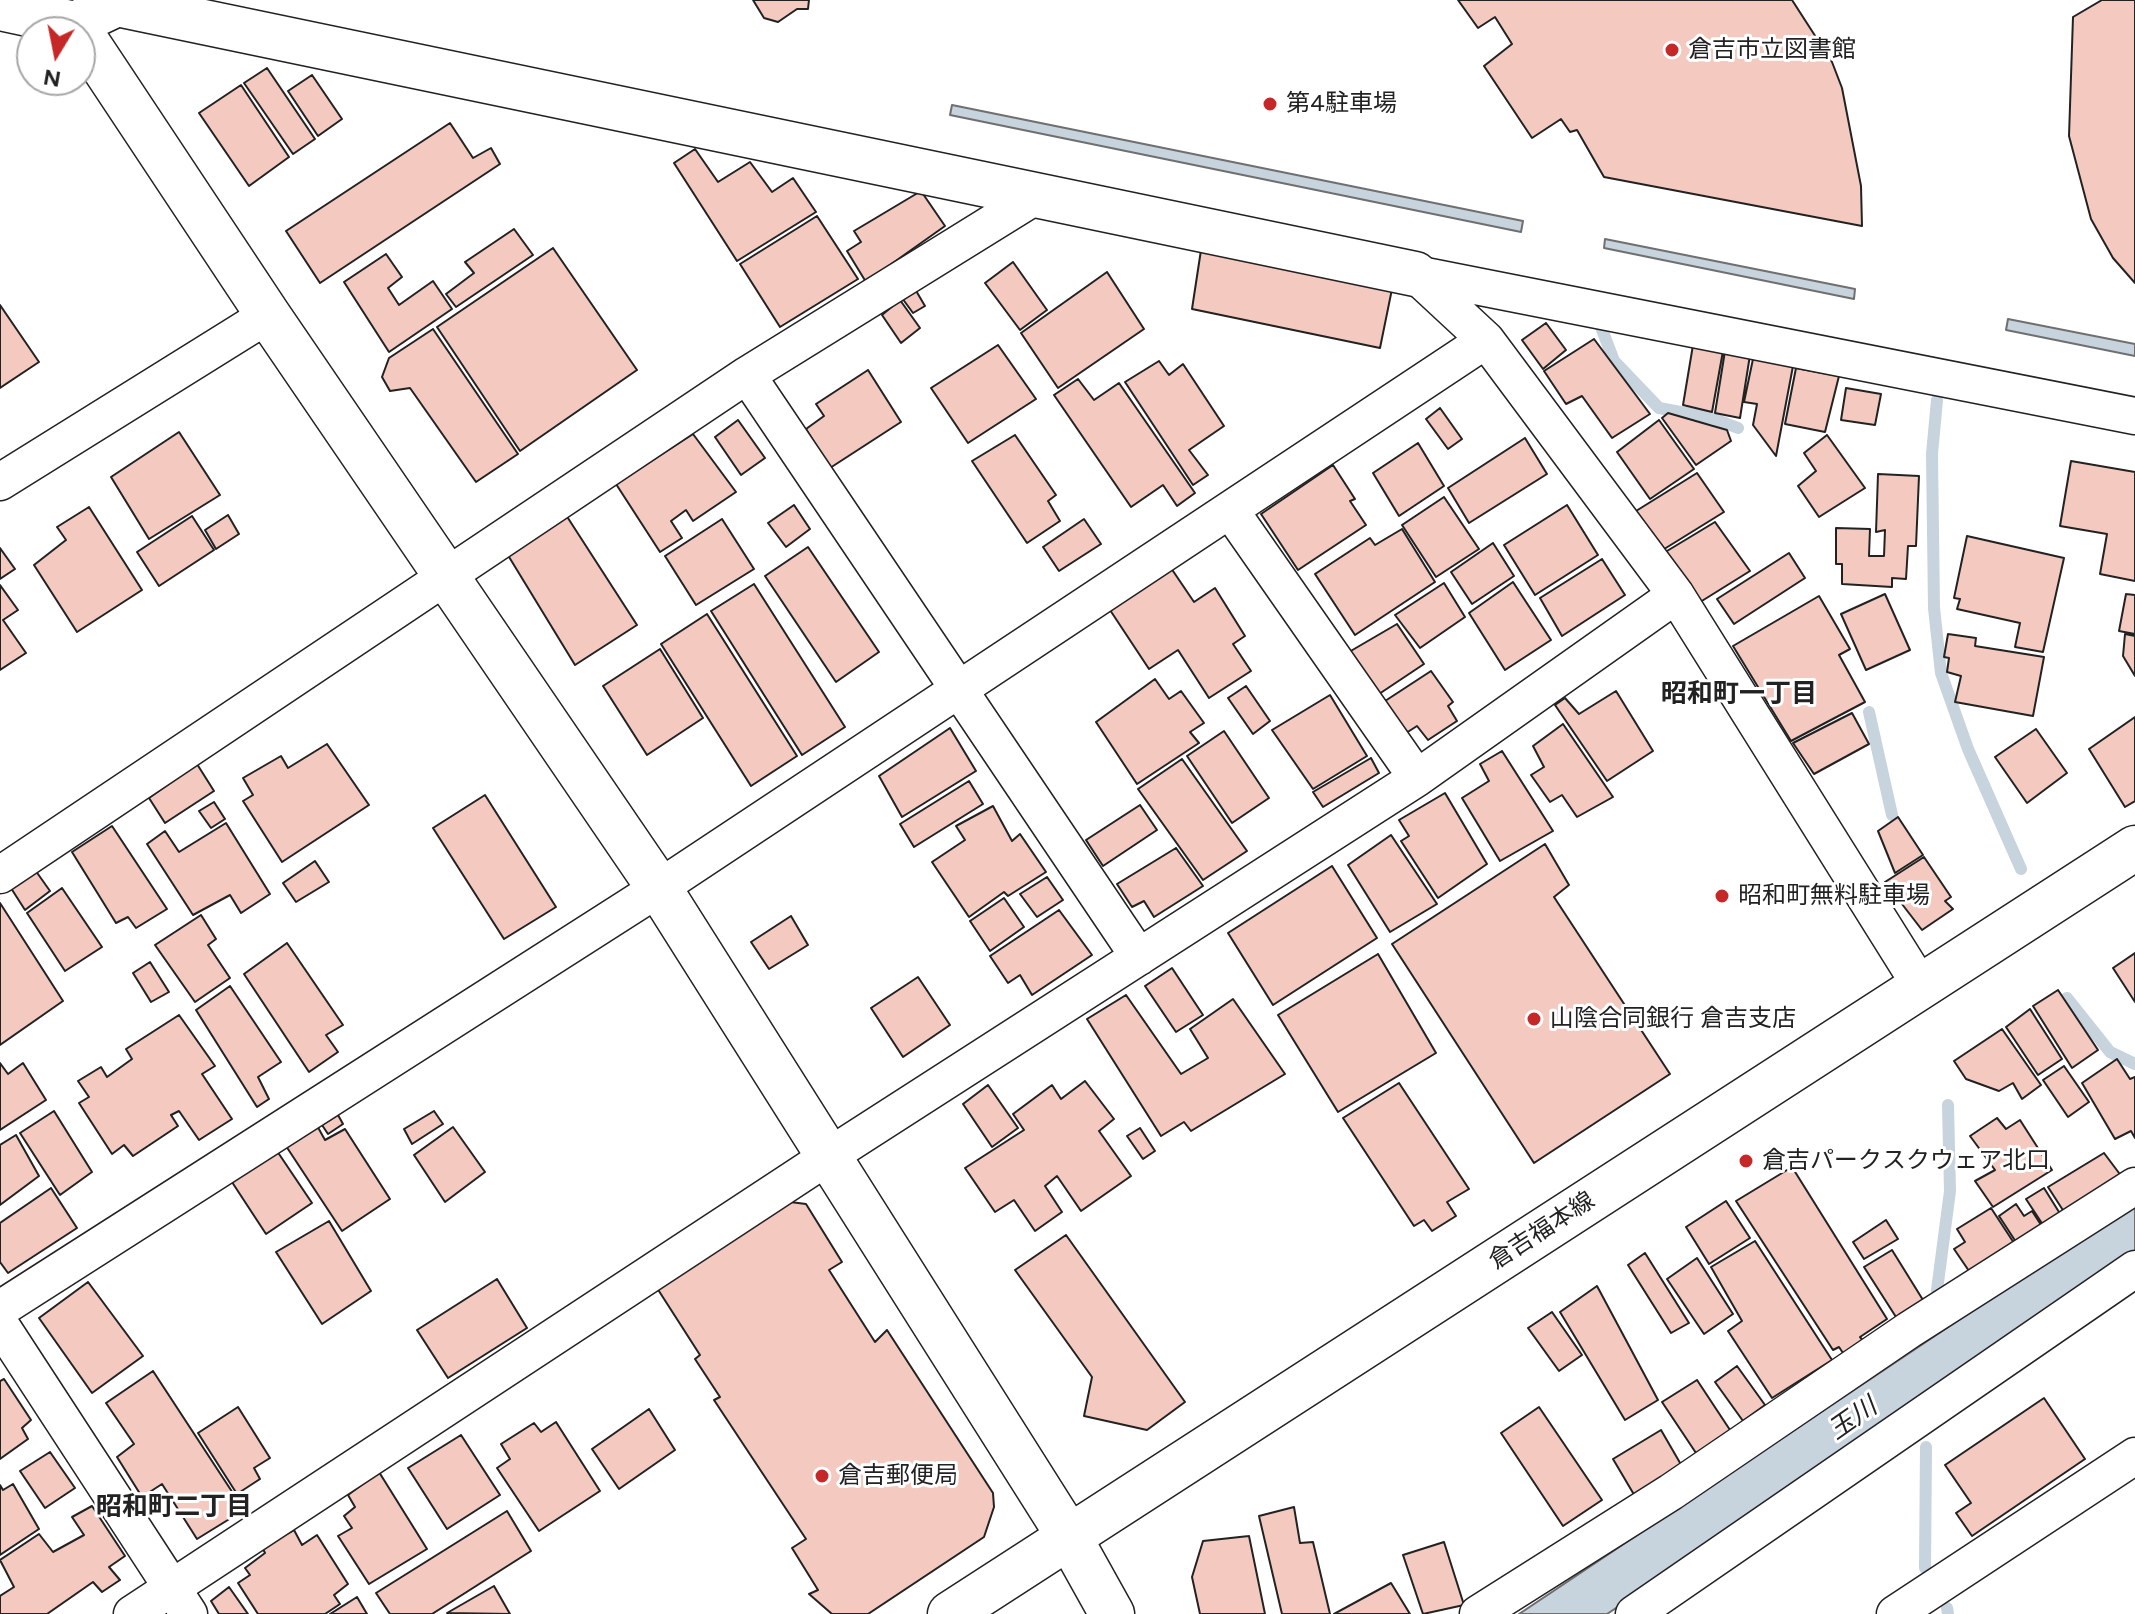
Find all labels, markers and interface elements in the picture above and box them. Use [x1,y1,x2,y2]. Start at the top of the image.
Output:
north arrow [16,16,96,96]
place label: 倉吉市立図書館 [1688,36,1856,64]
marker: 倉吉市立図書館 [1663,41,1681,59]
text: N [41,63,63,93]
place label: 第4駐車場 [1286,90,1397,118]
marker: 第4駐車場 [1261,95,1279,113]
district label: 昭和町一丁目 [1661,678,1817,710]
place label: 昭和町無料駐車場 [1738,882,1930,910]
marker: 昭和町無料駐車場 [1713,887,1731,905]
place label: 山陰合同銀行 倉吉支店 [1550,1005,1796,1033]
marker: 山陰合同銀行 倉吉支店 [1525,1010,1543,1028]
place label: 倉吉パークスクウェア北口 [1762,1147,2050,1175]
marker: 倉吉パークスクウェア北口 [1737,1152,1755,1170]
street label: 倉吉福本線 [1484,1186,1600,1276]
water label: 玉川 [1823,1391,1883,1447]
place label: 倉吉郵便局 [838,1462,958,1490]
marker: 倉吉郵便局 [813,1467,831,1485]
district label: 昭和町二丁目 [96,1491,252,1523]

